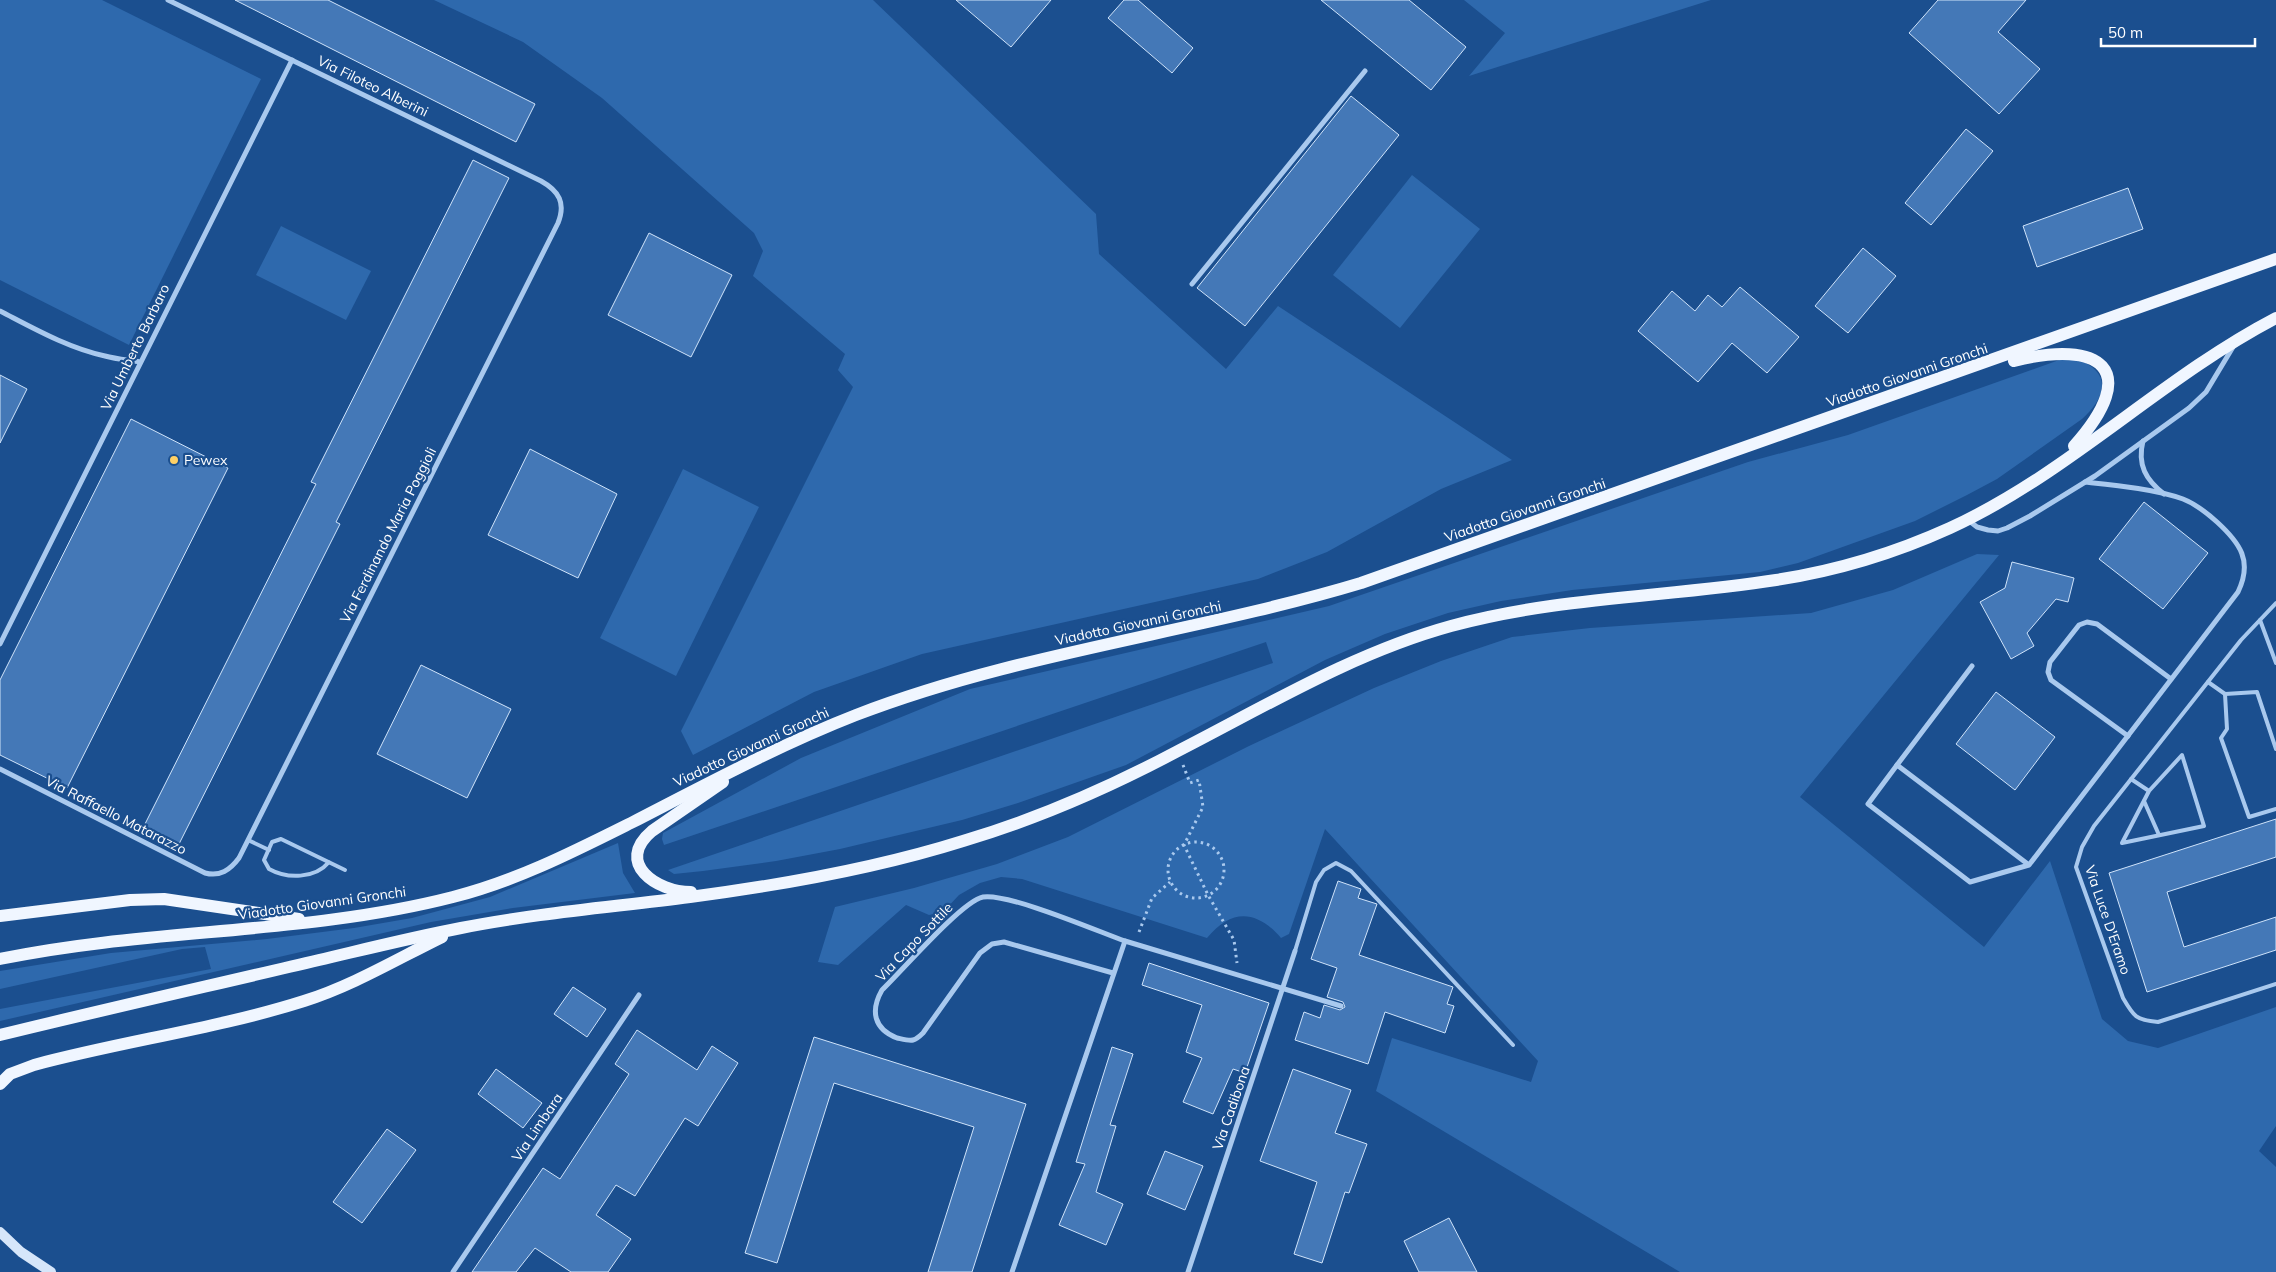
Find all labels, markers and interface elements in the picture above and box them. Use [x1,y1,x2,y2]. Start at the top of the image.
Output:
scale bar [2101,15,2255,47]
text: 50 m [2108,23,2143,42]
street label: Via Filoteo Alberini [315,51,431,121]
street label: Via Umberto Barbaro [97,281,173,413]
street label: Viadotto Giovanni Gronchi [1824,339,1990,411]
street label: Via Ferdinando Maria Poggioli [336,444,440,626]
place label: Pewex [184,451,228,469]
marker: Pewex [168,454,180,466]
street label: Viadotto Giovanni Gronchi [1442,474,1608,546]
street label: Viadotto Giovanni Gronchi [1053,597,1223,649]
street label: Viadotto Giovanni Gronchi [670,703,832,791]
street label: Via Raffaello Matarazzo [42,772,190,858]
street label: Via Luce D'Eramo [2081,863,2135,977]
street label: Viadotto Giovanni Gronchi [237,882,407,924]
street label: Via Capo Sottile [872,899,956,985]
street label: Via Cadibona [1208,1064,1254,1152]
street label: Via Limbara [508,1089,566,1165]

